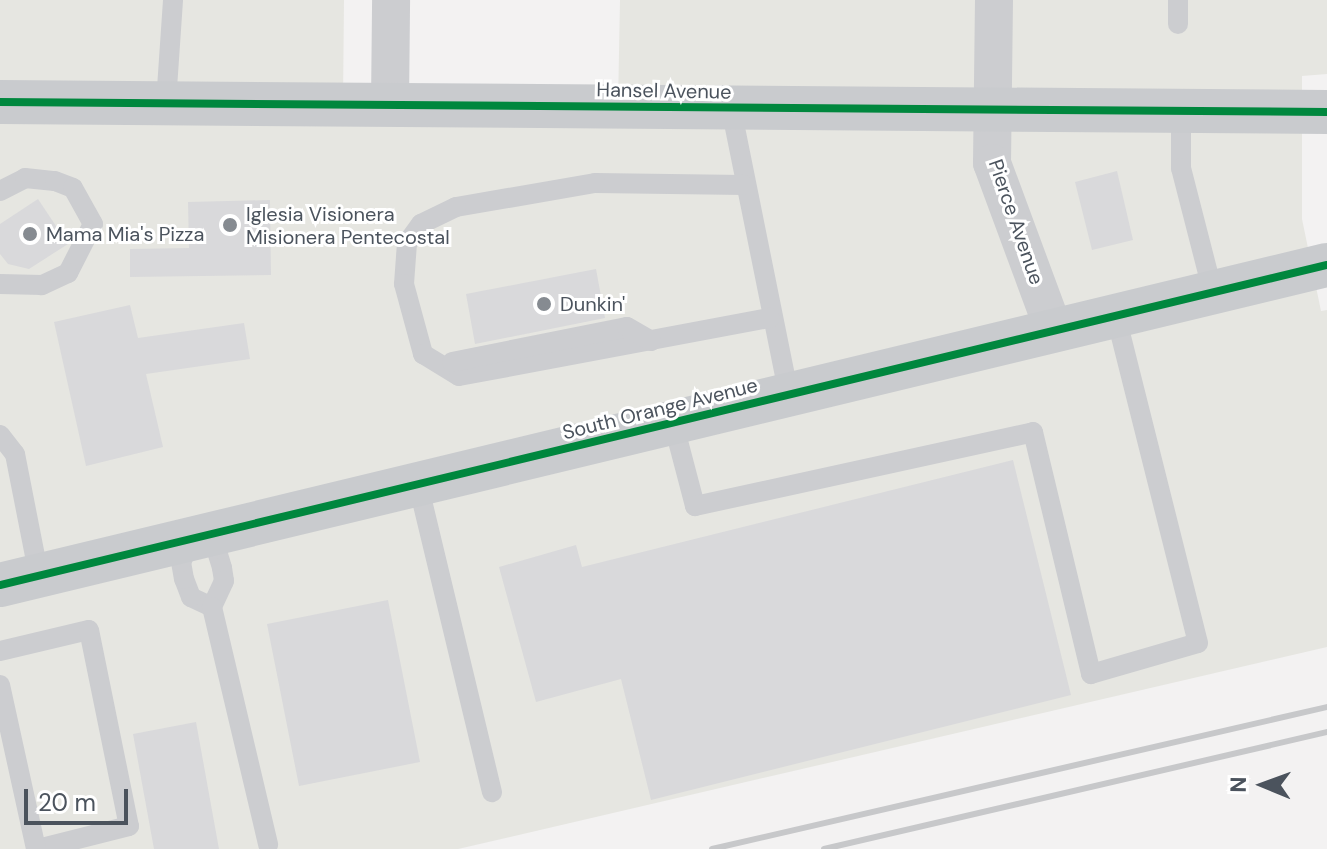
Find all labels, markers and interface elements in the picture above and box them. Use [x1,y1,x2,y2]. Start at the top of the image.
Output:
street label: Hansel Avenue [596,78,732,104]
street label: Pierce Avenue [983,156,1049,288]
place label: Iglesia Visionera Misionera Pentecostal [246,202,450,249]
marker: Iglesia Visionera Misionera Pentecostal [221,216,239,234]
place label: Mama Mia's Pizza [46,222,204,246]
marker: Mama Mia's Pizza [21,225,39,243]
place label: Dunkin' [560,292,625,316]
marker: Dunkin' [535,295,553,313]
street label: South Orange Avenue [560,373,760,445]
north arrow [1223,745,1303,825]
scale bar [28,773,132,823]
text: N [1224,776,1253,793]
text: 20 m [38,787,96,818]

